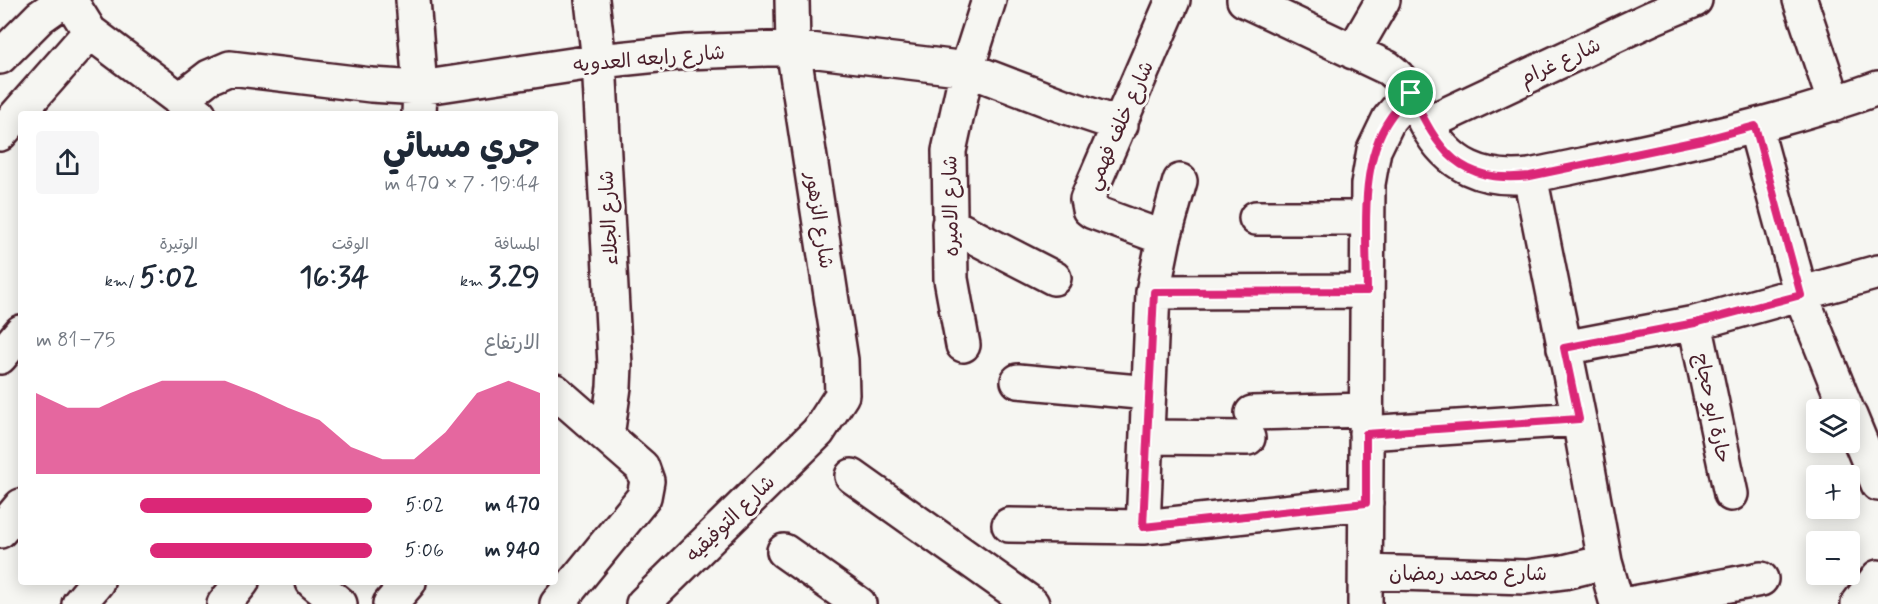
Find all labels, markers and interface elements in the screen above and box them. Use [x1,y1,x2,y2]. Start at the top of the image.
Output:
street label: شارع غرام [1516,32,1606,94]
street label: شارع رابعه العدويه [572,39,726,80]
street label: شارع خلف فهمي [1080,57,1164,196]
pin [1385,67,1436,118]
icon: arrive [1394,76,1427,109]
text: جري مسائي [383,126,540,170]
button: share [36,131,99,194]
street label: شارع الاميره [937,155,966,257]
street label: شارع الزهور [797,169,840,271]
street label: شارع الجلاء [594,170,625,266]
text: 19:44 · 7 × 470 m [384,171,540,198]
text: الوتيرة [159,234,198,255]
text: الوقت [332,234,369,255]
text: المسافة [494,234,540,255]
text: 5:02 [139,258,198,297]
text: 16:34 [299,258,369,297]
text: 3.29 [488,258,540,297]
text: /km [105,271,139,292]
text: km [460,271,488,292]
text: 75–81 m [36,327,115,354]
text: الارتفاع [484,330,540,357]
street label: حارة ابو حجاج [1687,351,1736,466]
map controls [1806,399,1860,585]
button: layers [1806,399,1860,453]
button: + [1806,465,1860,519]
street label: شارع التوفيقيه [681,470,782,568]
text: 5:02 [405,492,444,519]
text: 470 m [485,492,540,519]
button: − [1806,531,1860,585]
text: 5:06 [404,537,444,564]
text: 940 m [485,537,540,564]
street label: شارع محمد رمضان [1389,561,1547,588]

